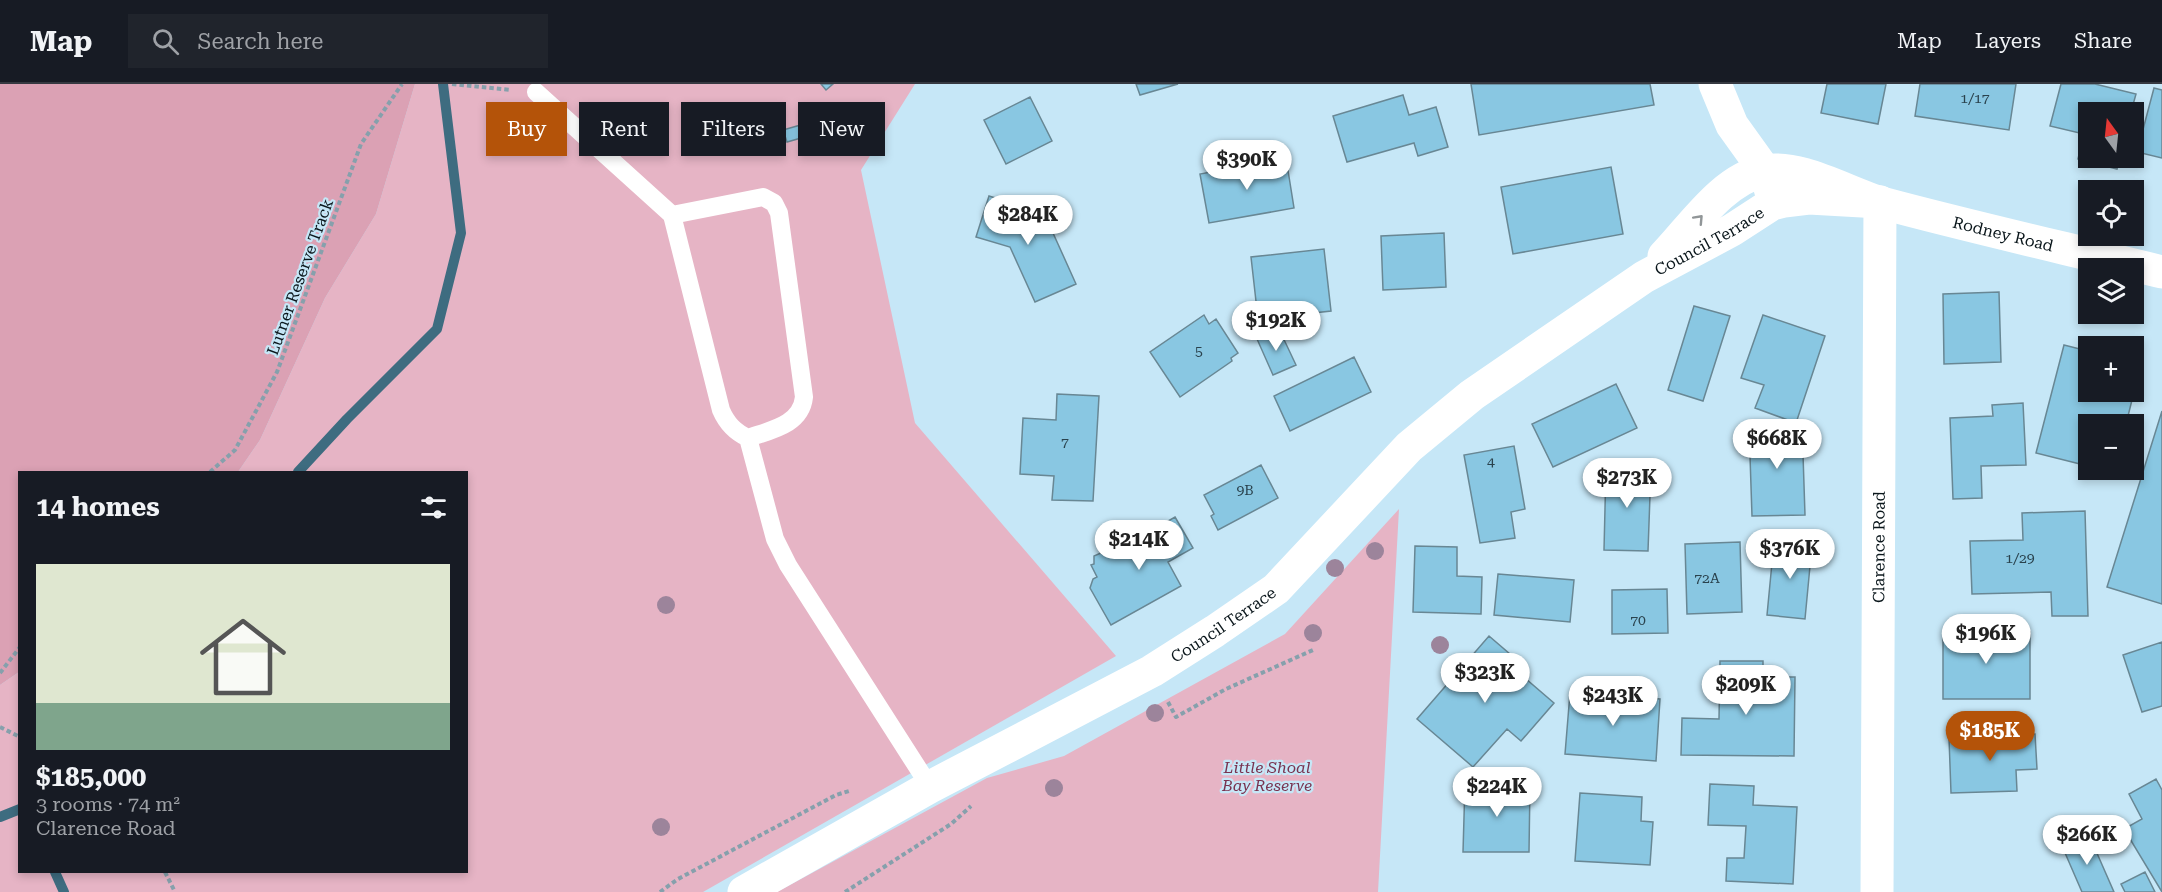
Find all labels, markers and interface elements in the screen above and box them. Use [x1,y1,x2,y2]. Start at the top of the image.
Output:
search box [128,14,548,68]
text: Map [30,25,92,58]
icon: search [149,25,182,58]
text: Search here [197,29,323,54]
text: Map [1897,29,1942,53]
text: Layers [1975,29,2041,53]
text: Share [2074,29,2132,53]
house number: 1/17 [1960,90,1990,106]
chip: Buy [486,102,567,156]
chip: Rent [579,102,669,156]
chip: Filters [681,102,786,156]
chip: New [798,102,885,156]
north arrow [2078,102,2144,168]
map controls [2078,102,2144,480]
pin: $390K [1205,140,1289,191]
text: $390K [1217,147,1277,171]
button: locate [2078,180,2144,246]
pin: $284K [986,195,1070,246]
street label: Lutner Reserve Track [263,196,337,358]
text: $284K [998,202,1058,226]
street label: Council Terrace [1651,202,1767,279]
street label: Rodney Road [1951,212,2055,255]
one-way arrow [1692,215,1703,226]
button: layers [2078,258,2144,324]
pin: $192K [1234,301,1318,352]
text: $192K [1246,308,1306,332]
button: + [2078,336,2144,402]
house number: 5 [1195,343,1203,359]
button: − [2078,414,2144,480]
pin: $668K [1735,419,1819,470]
text: $668K [1747,426,1807,450]
house number: 7 [1061,434,1069,450]
house number: 4 [1487,453,1495,469]
pin: $273K [1585,458,1669,509]
text: $273K [1597,465,1657,489]
house number: 9B [1236,482,1254,498]
icon: filters [417,491,450,524]
street label: Clarence Road [1869,491,1888,603]
text: 14 homes [36,492,160,522]
pin: $214K [1097,520,1181,571]
text: $214K [1109,527,1169,551]
pin: $376K [1748,529,1832,580]
text: $376K [1760,536,1820,560]
house number: 1/29 [2005,550,2035,566]
house number: 72A [1694,570,1720,586]
street label: Council Terrace [1167,582,1279,666]
icon: home [189,603,297,711]
house number: 70 [1630,612,1646,628]
pin: $196K [1944,614,2028,665]
text: $196K [1956,621,2016,645]
pin: $323K [1443,653,1527,704]
text: $323K [1455,660,1515,684]
pin: $209K [1704,665,1788,716]
text: $209K [1716,672,1776,696]
pin: $243K [1571,676,1655,727]
text: $243K [1583,683,1643,707]
pin: $185K [1948,711,2032,762]
text: $185K [1960,718,2020,742]
park label: Little Shoal Bay Reserve [1221,758,1312,795]
text: $185,000 [36,762,146,792]
pin: $224K [1455,767,1539,818]
text: $224K [1467,774,1527,798]
text: 3 rooms · 74 m² [36,792,180,816]
pin: $266K [2045,815,2129,866]
text: Clarence Road [36,816,176,840]
text: $266K [2057,822,2117,846]

